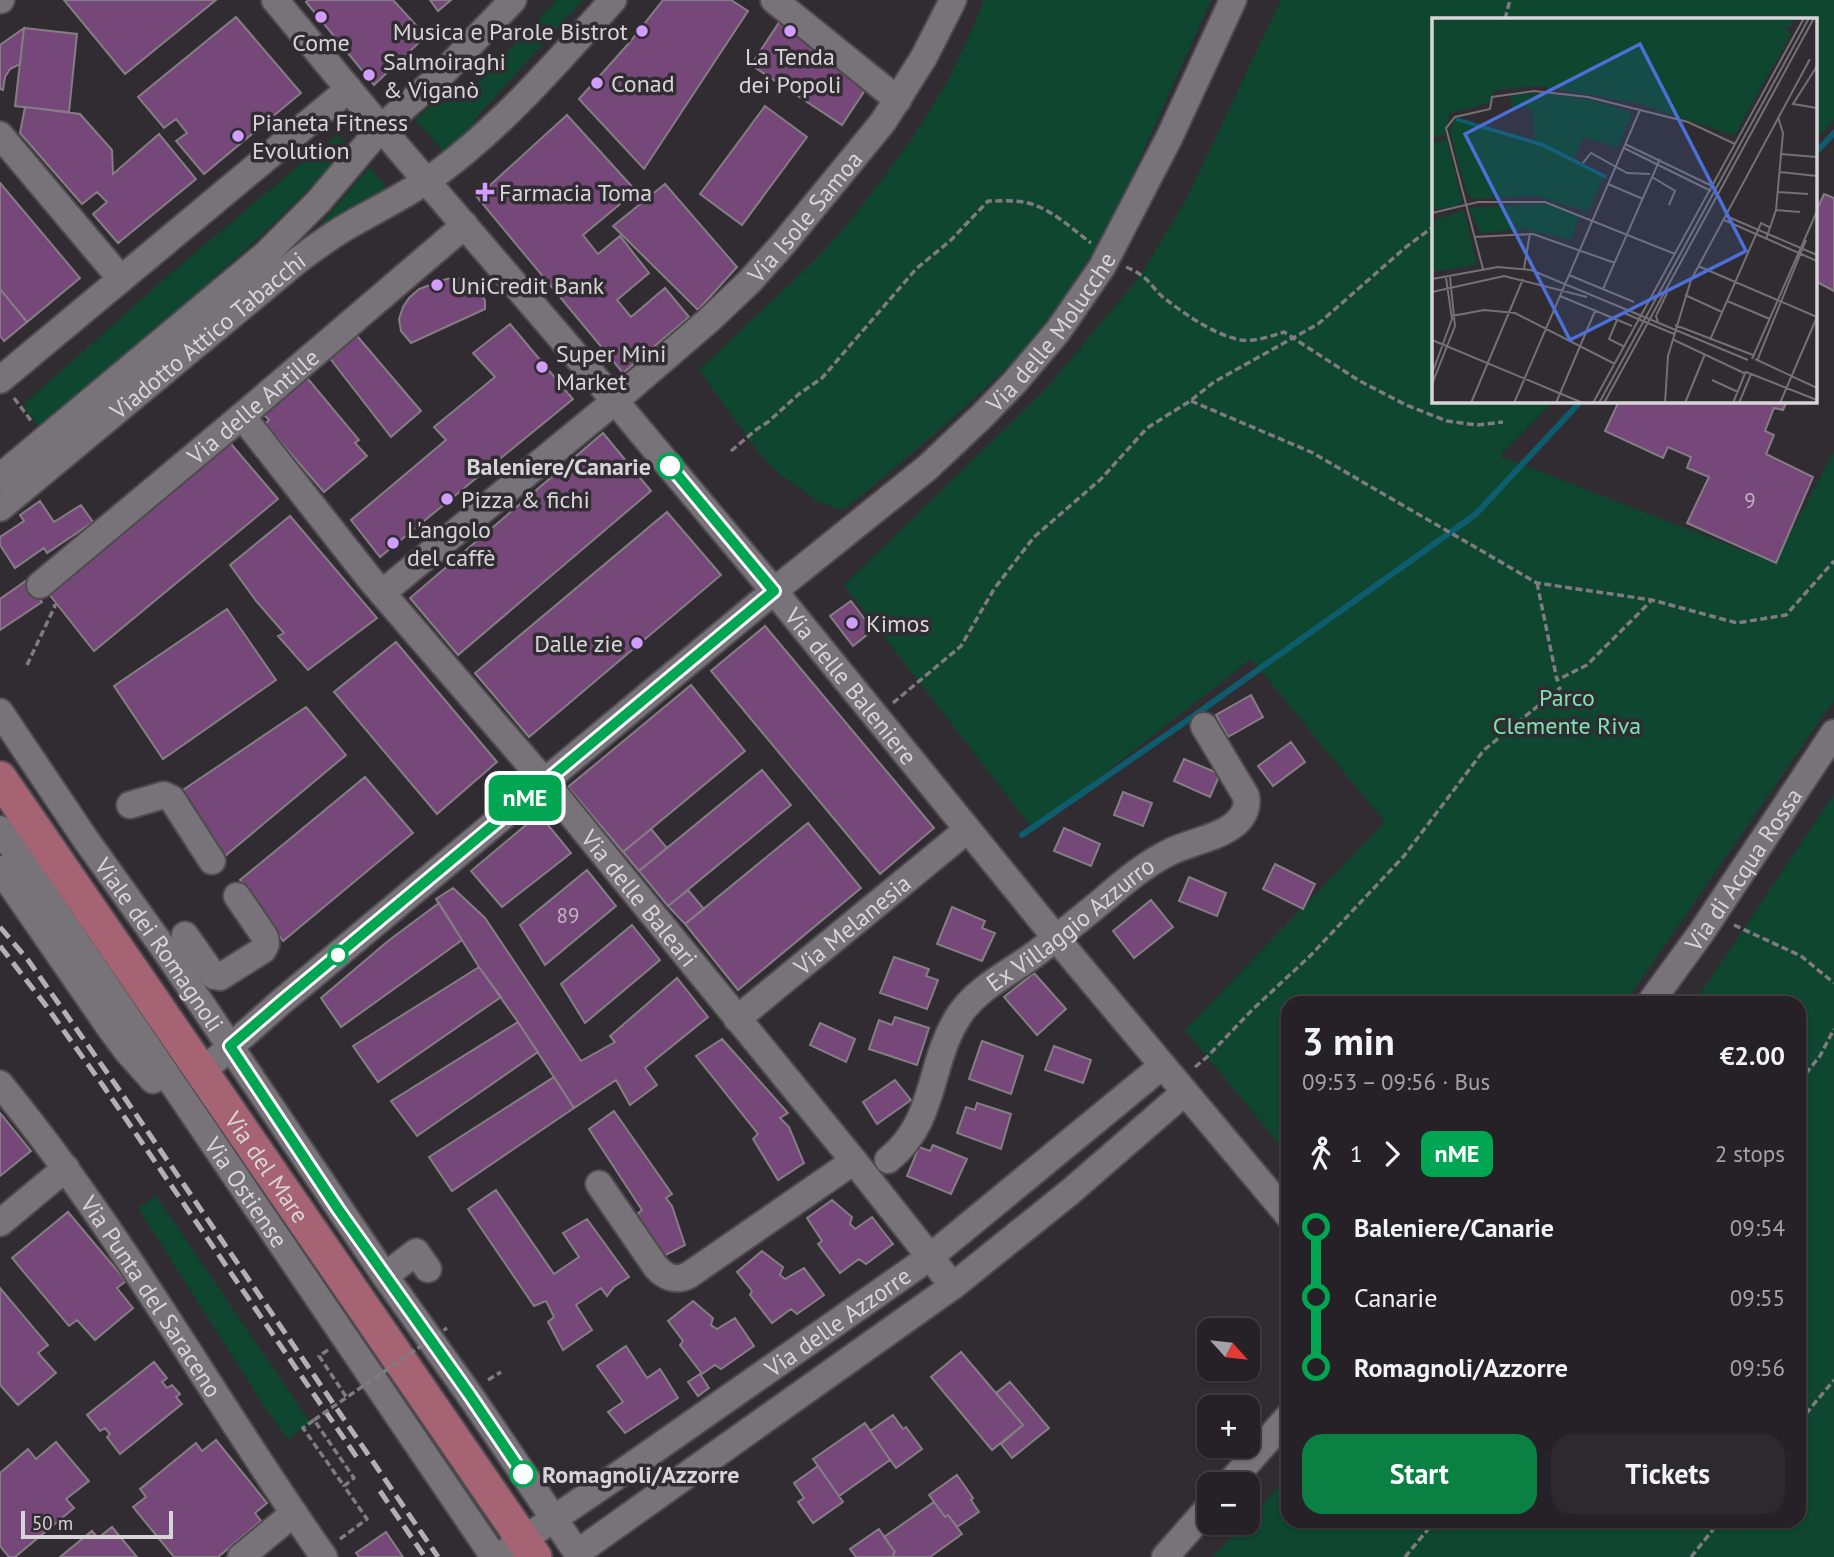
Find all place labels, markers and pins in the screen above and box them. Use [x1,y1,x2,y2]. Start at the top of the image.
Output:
marker: Come [313,9,329,25]
place label: Musica e Parole Bistrot [393,16,628,47]
marker: Musica e Parole Bistrot [634,23,650,39]
marker: La Tenda dei Popoli [782,23,798,39]
place label: Come [292,27,350,58]
place label: La Tenda dei Popoli [739,41,841,100]
place label: Salmoiraghi & Viganò [383,46,506,105]
marker: Salmoiraghi & Viganò [361,67,377,83]
place label: Conad [611,68,675,99]
marker: Conad [589,75,605,91]
place label: Pianeta Fitness Evolution [252,107,408,166]
marker: Pianeta Fitness Evolution [230,128,246,144]
place label: Farmacia Toma [499,177,652,208]
marker: Farmacia Toma [477,184,493,200]
place label: UniCredit Bank [451,270,605,301]
marker: UniCredit Bank [429,277,445,293]
place label: Super Mini Market [556,338,666,397]
marker: Super Mini Market [534,359,550,375]
place label: Baleniere/Canarie [466,451,651,482]
marker: Baleniere/Canarie [657,453,683,479]
place label: Pizza & fichi [461,484,590,515]
marker: Pizza & fichi [439,491,455,507]
place label: L'angolo del caffè [407,514,496,573]
marker: L'angolo del caffè [385,535,401,551]
place label: Kimos [866,608,930,639]
marker: Kimos [844,615,860,631]
place label: Dalle zie [534,628,623,659]
marker: Dalle zie [629,635,645,651]
unlabelled marker [328,945,348,965]
place label: Romagnoli/Azzorre [542,1459,740,1490]
marker: Romagnoli/Azzorre [510,1461,536,1487]

